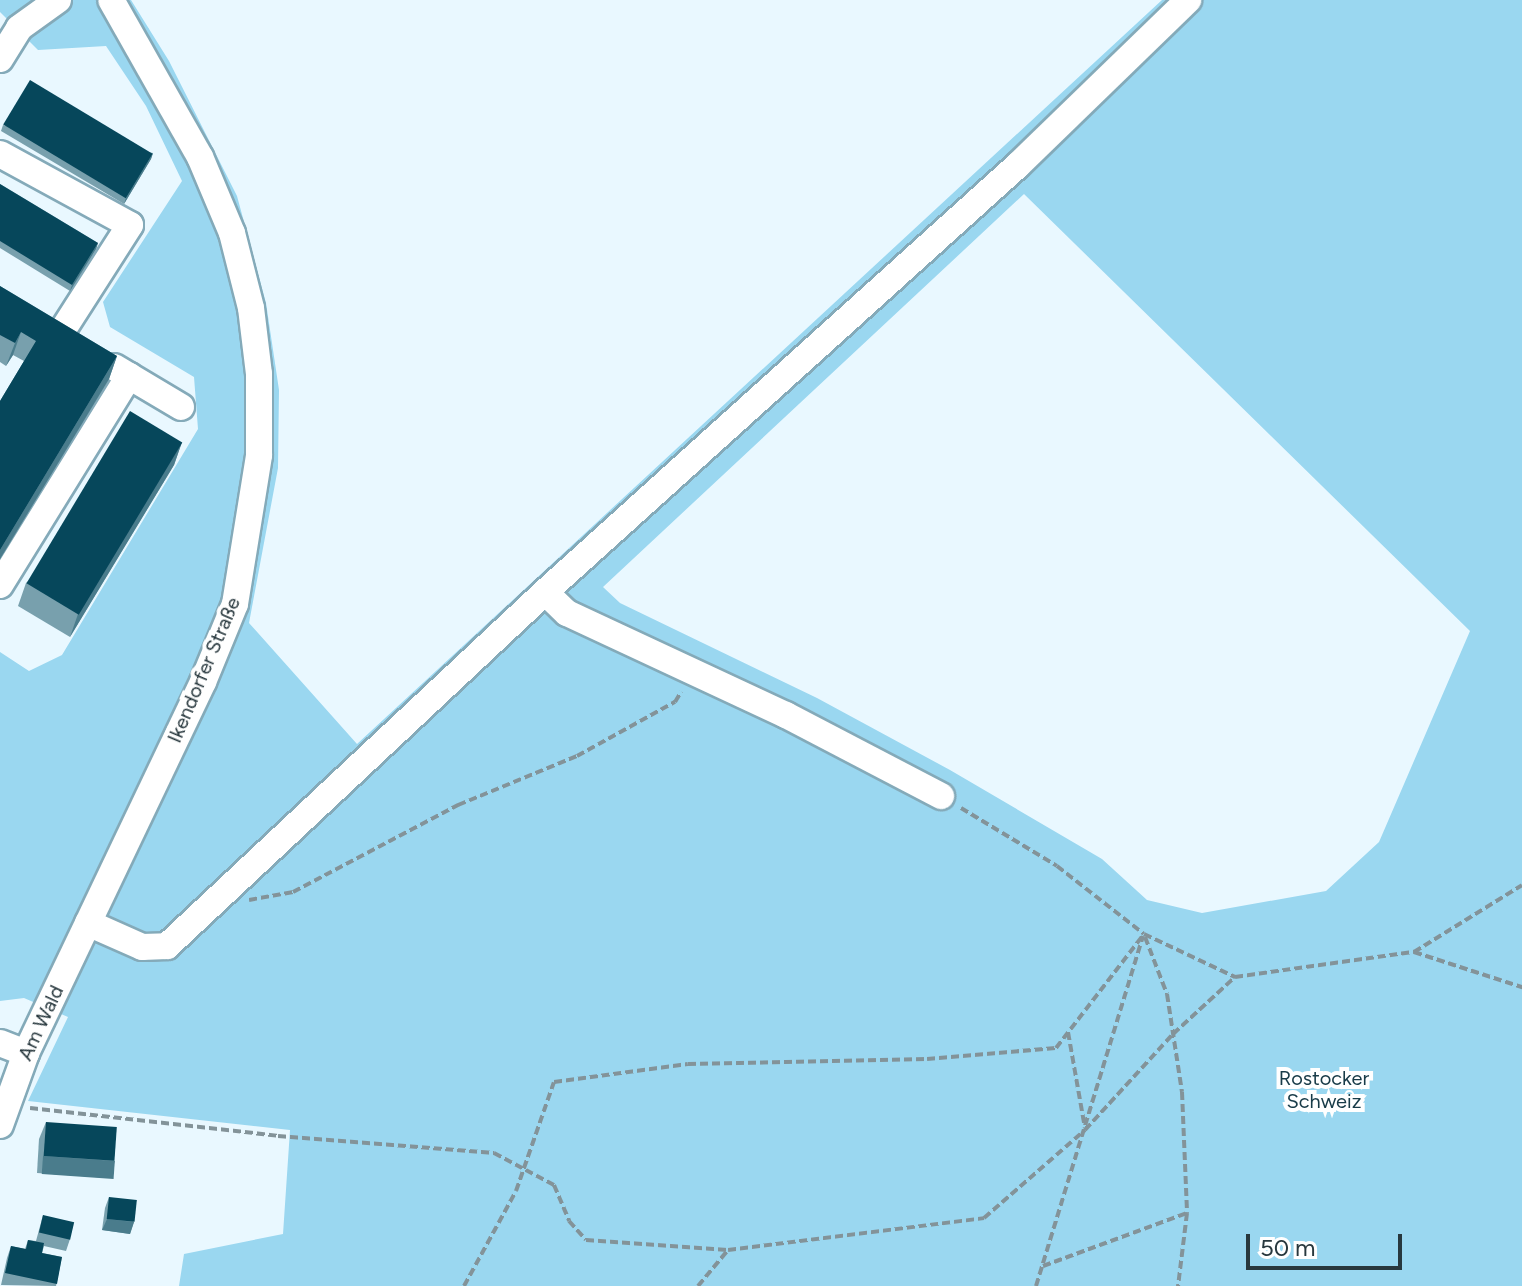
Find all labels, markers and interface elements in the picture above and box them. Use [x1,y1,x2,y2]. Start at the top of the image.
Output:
street label: Ikendorfer Straße [162,594,246,746]
street label: Am Wald [13,982,69,1064]
park label: Rostocker Schweiz [1279,1066,1369,1113]
scale bar [1250,1218,1406,1268]
text: 50 m [1260,1233,1316,1262]

